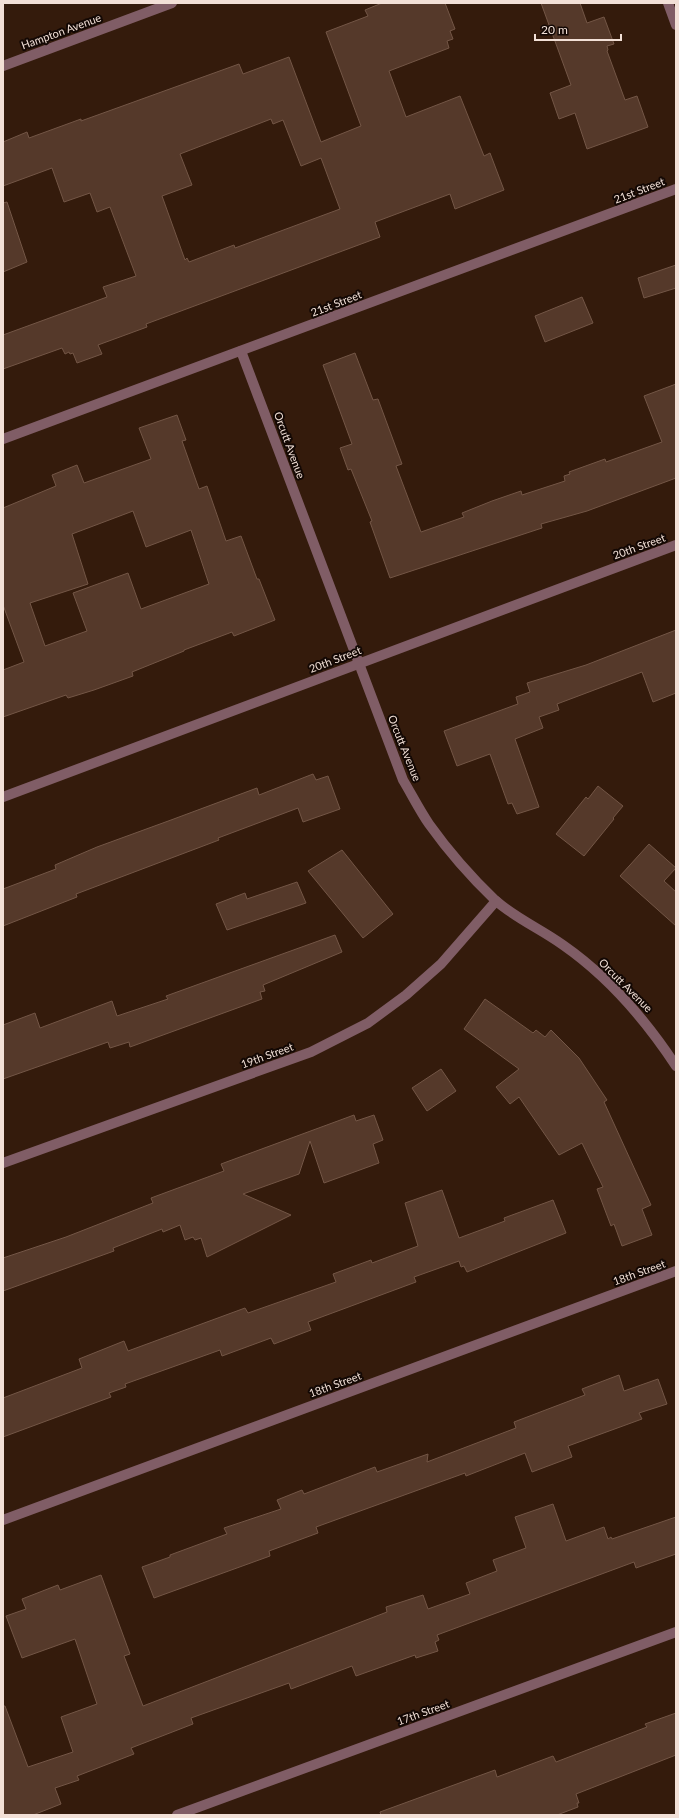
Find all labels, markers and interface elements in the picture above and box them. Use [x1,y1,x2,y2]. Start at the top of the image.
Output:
street label: Hampton Avenue [19,10,103,51]
scale bar [535,16,621,42]
text: 20 m [541,22,568,37]
street label: 21st Street [612,174,666,206]
street label: 21st Street [309,287,363,319]
street label: Orcutt Avenue [272,410,308,480]
street label: 20th Street [611,531,667,561]
street label: 20th Street [307,643,363,675]
street label: Orcutt Avenue [386,713,424,783]
street label: Orcutt Avenue [597,956,656,1015]
street label: 19th Street [239,1040,295,1070]
street label: 18th Street [611,1257,667,1287]
street label: 18th Street [307,1369,363,1399]
street label: 17th Street [395,1697,451,1727]

